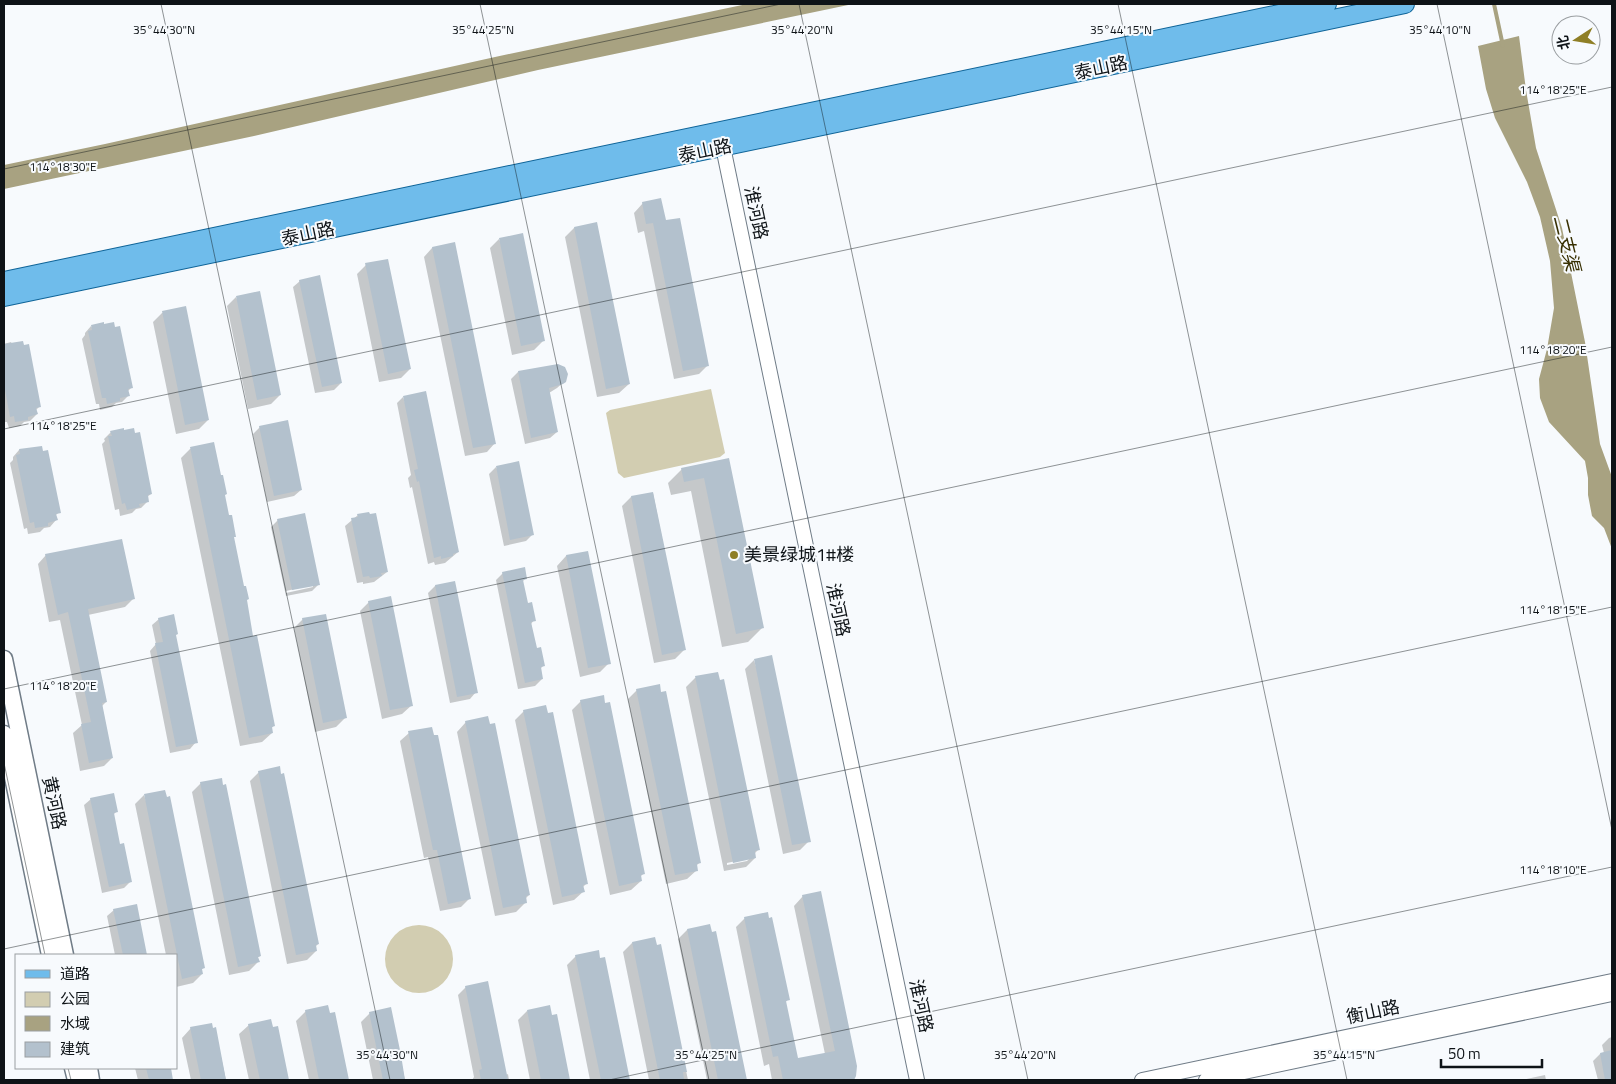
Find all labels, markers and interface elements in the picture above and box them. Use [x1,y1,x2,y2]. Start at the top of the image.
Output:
north arrow [1551,15,1601,65]
text: 35°44'30"N [133,20,195,39]
text: 35°44'25"N [452,20,514,39]
text: 35°44'20"N [771,20,833,39]
text: 35°44'15"N [1090,20,1152,39]
text: 35°44'10"N [1409,20,1471,39]
text: 北 [1551,34,1575,52]
street label: 泰山路 [1072,49,1130,86]
text: 114°18'25"E [1519,80,1587,99]
street label: 泰山路 [676,132,734,169]
text: 114°18'30"E [29,157,97,176]
street label: 淮河路 [738,184,775,242]
water label: 二支渠 [1547,212,1589,277]
street label: 泰山路 [279,215,337,252]
text: 114°18'20"E [1519,340,1587,359]
text: 114°18'25"E [29,416,97,435]
place label: 美景绿城1#楼 [744,541,854,568]
marker: 美景绿城1#楼 [728,549,740,561]
street label: 淮河路 [820,581,857,639]
text: 114°18'15"E [1519,600,1587,619]
text: 114°18'20"E [29,676,97,695]
street label: 黄河路 [36,774,73,832]
text: 114°18'10"E [1519,860,1587,879]
legend [15,954,178,1069]
text: 道路 [60,962,90,985]
street label: 淮河路 [903,977,940,1035]
text: 公园 [60,987,90,1010]
street label: 衡山路 [1344,993,1402,1030]
text: 水域 [60,1012,90,1035]
scale bar [1441,1036,1542,1068]
text: 建筑 [60,1037,90,1060]
text: 50 m [1448,1042,1481,1065]
text: 35°44'30"N [356,1045,418,1064]
text: 35°44'25"N [675,1045,737,1064]
text: 35°44'20"N [994,1045,1056,1064]
text: 35°44'15"N [1313,1045,1375,1064]

